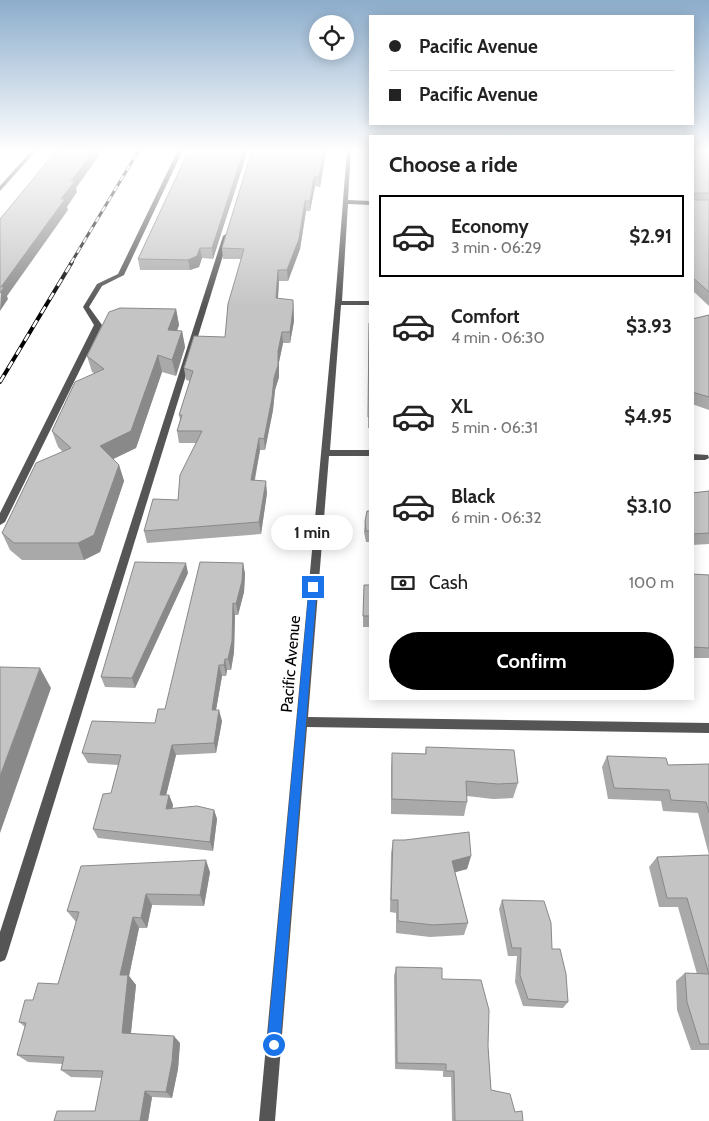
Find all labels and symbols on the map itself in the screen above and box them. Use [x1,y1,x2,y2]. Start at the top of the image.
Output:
callout: 1 min [272,514,354,550]
route end [302,576,324,598]
street label: Pacific Avenue [277,615,304,713]
route start [263,1034,285,1056]

